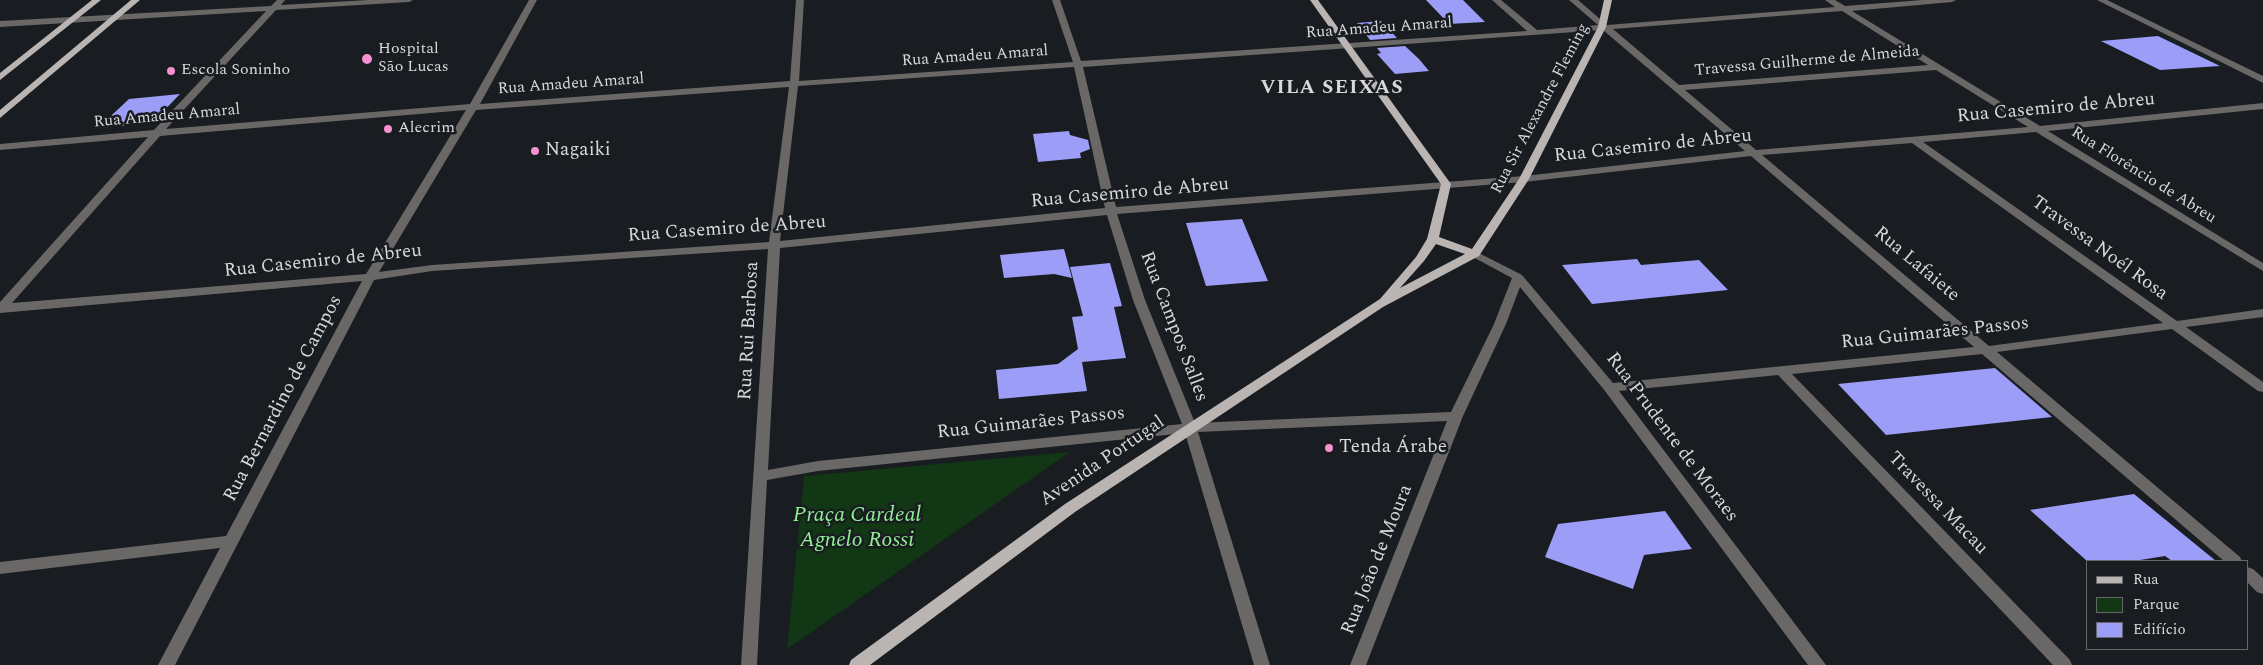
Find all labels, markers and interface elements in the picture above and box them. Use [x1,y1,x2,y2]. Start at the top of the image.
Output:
street label: Rua Amadeu Amaral [1305,14,1453,44]
street label: Rua Sir Alexandre Fleming [1488,21,1594,197]
place label: Hospital São Lucas [378,40,449,78]
street label: Rua Amadeu Amaral [901,42,1049,72]
street label: Travessa Guilherme de Almeida [1694,43,1920,81]
marker: Hospital São Lucas [360,52,374,66]
place label: Escola Soninho [181,61,290,81]
marker: Escola Soninho [165,65,177,77]
street label: Rua Amadeu Amaral [497,70,645,100]
district label: VILA SEIXAS [1259,77,1405,101]
street label: Rua Casemiro de Abreu [1956,89,2156,129]
street label: Rua Amadeu Amaral [93,101,241,133]
place label: Alecrim [398,119,455,139]
marker: Alecrim [382,123,394,135]
street label: Rua Florêncio de Abreu [2067,124,2219,228]
street label: Rua Casemiro de Abreu [1553,125,1753,169]
place label: Nagaiki [545,140,611,162]
marker: Nagaiki [529,145,541,157]
street label: Rua Casemiro de Abreu [1030,174,1230,214]
street label: Travessa Noél Rosa [2026,192,2172,306]
street label: Rua Casemiro de Abreu [627,212,827,248]
street label: Rua Lafaiete [1868,222,1964,308]
street label: Rua Casemiro de Abreu [223,240,423,284]
street label: Rua Campos Salles [1134,249,1212,405]
street label: Rua Rui Barbosa [735,261,765,401]
street label: Rua Bernardino de Campos [220,292,348,506]
street label: Rua Guimarães Passos [1840,313,2030,355]
street label: Rua Prudente de Moraes [1600,349,1742,527]
street label: Rua Guimarães Passos [936,403,1126,445]
street label: Avenida Portugal [1036,412,1170,512]
place label: Tenda Árabe [1339,437,1447,459]
marker: Tenda Árabe [1323,442,1335,454]
street label: Travessa Macau [1882,448,1992,560]
street label: Rua João de Moura [1338,482,1418,638]
park label: Praça Cardeal Agnelo Rossi [793,504,921,556]
legend [2086,560,2248,650]
text: Rua [2133,568,2159,591]
text: Parque [2133,593,2180,616]
text: Edifício [2133,618,2186,641]

